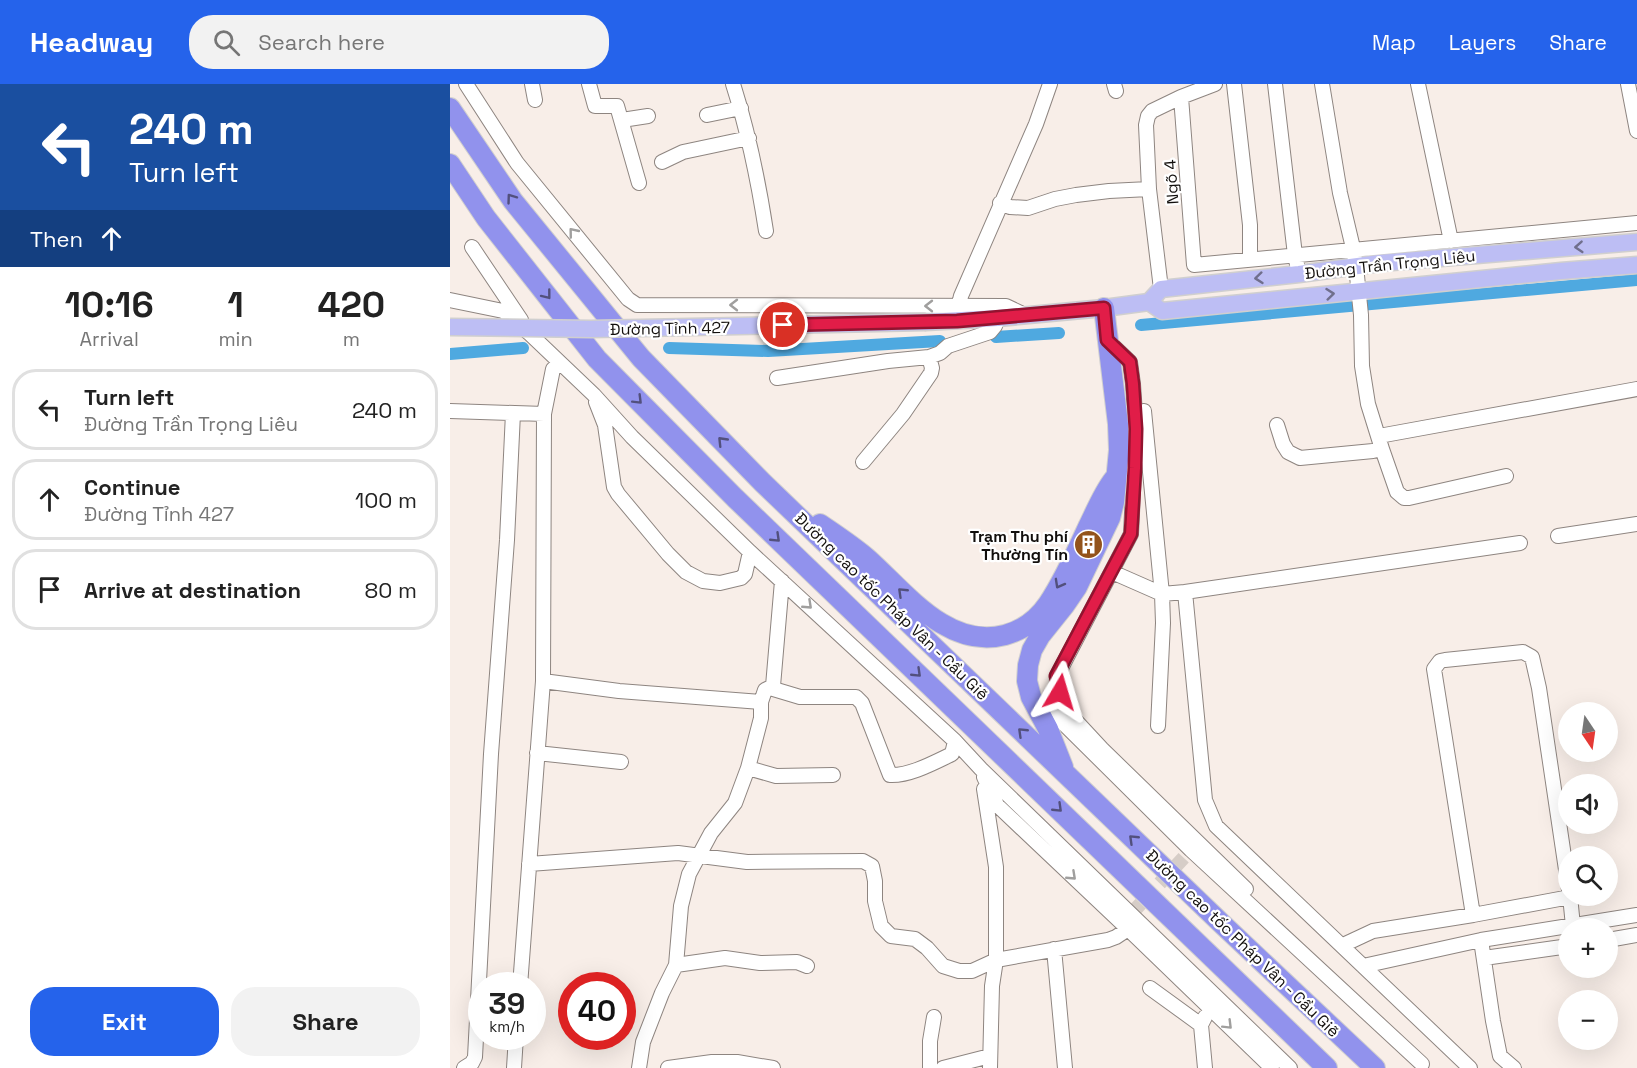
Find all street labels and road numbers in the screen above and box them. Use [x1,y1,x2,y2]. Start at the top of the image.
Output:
street label: Ngõ 4 [1159,159,1184,205]
street label: Đường Trần Trọng Liêu [1304,245,1476,284]
street label: Đường Tỉnh 427 [610,317,730,340]
street label: Đường cao tốc Pháp Vân - Cầu Giẽ [790,508,993,705]
street label: Đường cao tốc Pháp Vân - Cầu Giẽ [1141,845,1344,1042]

